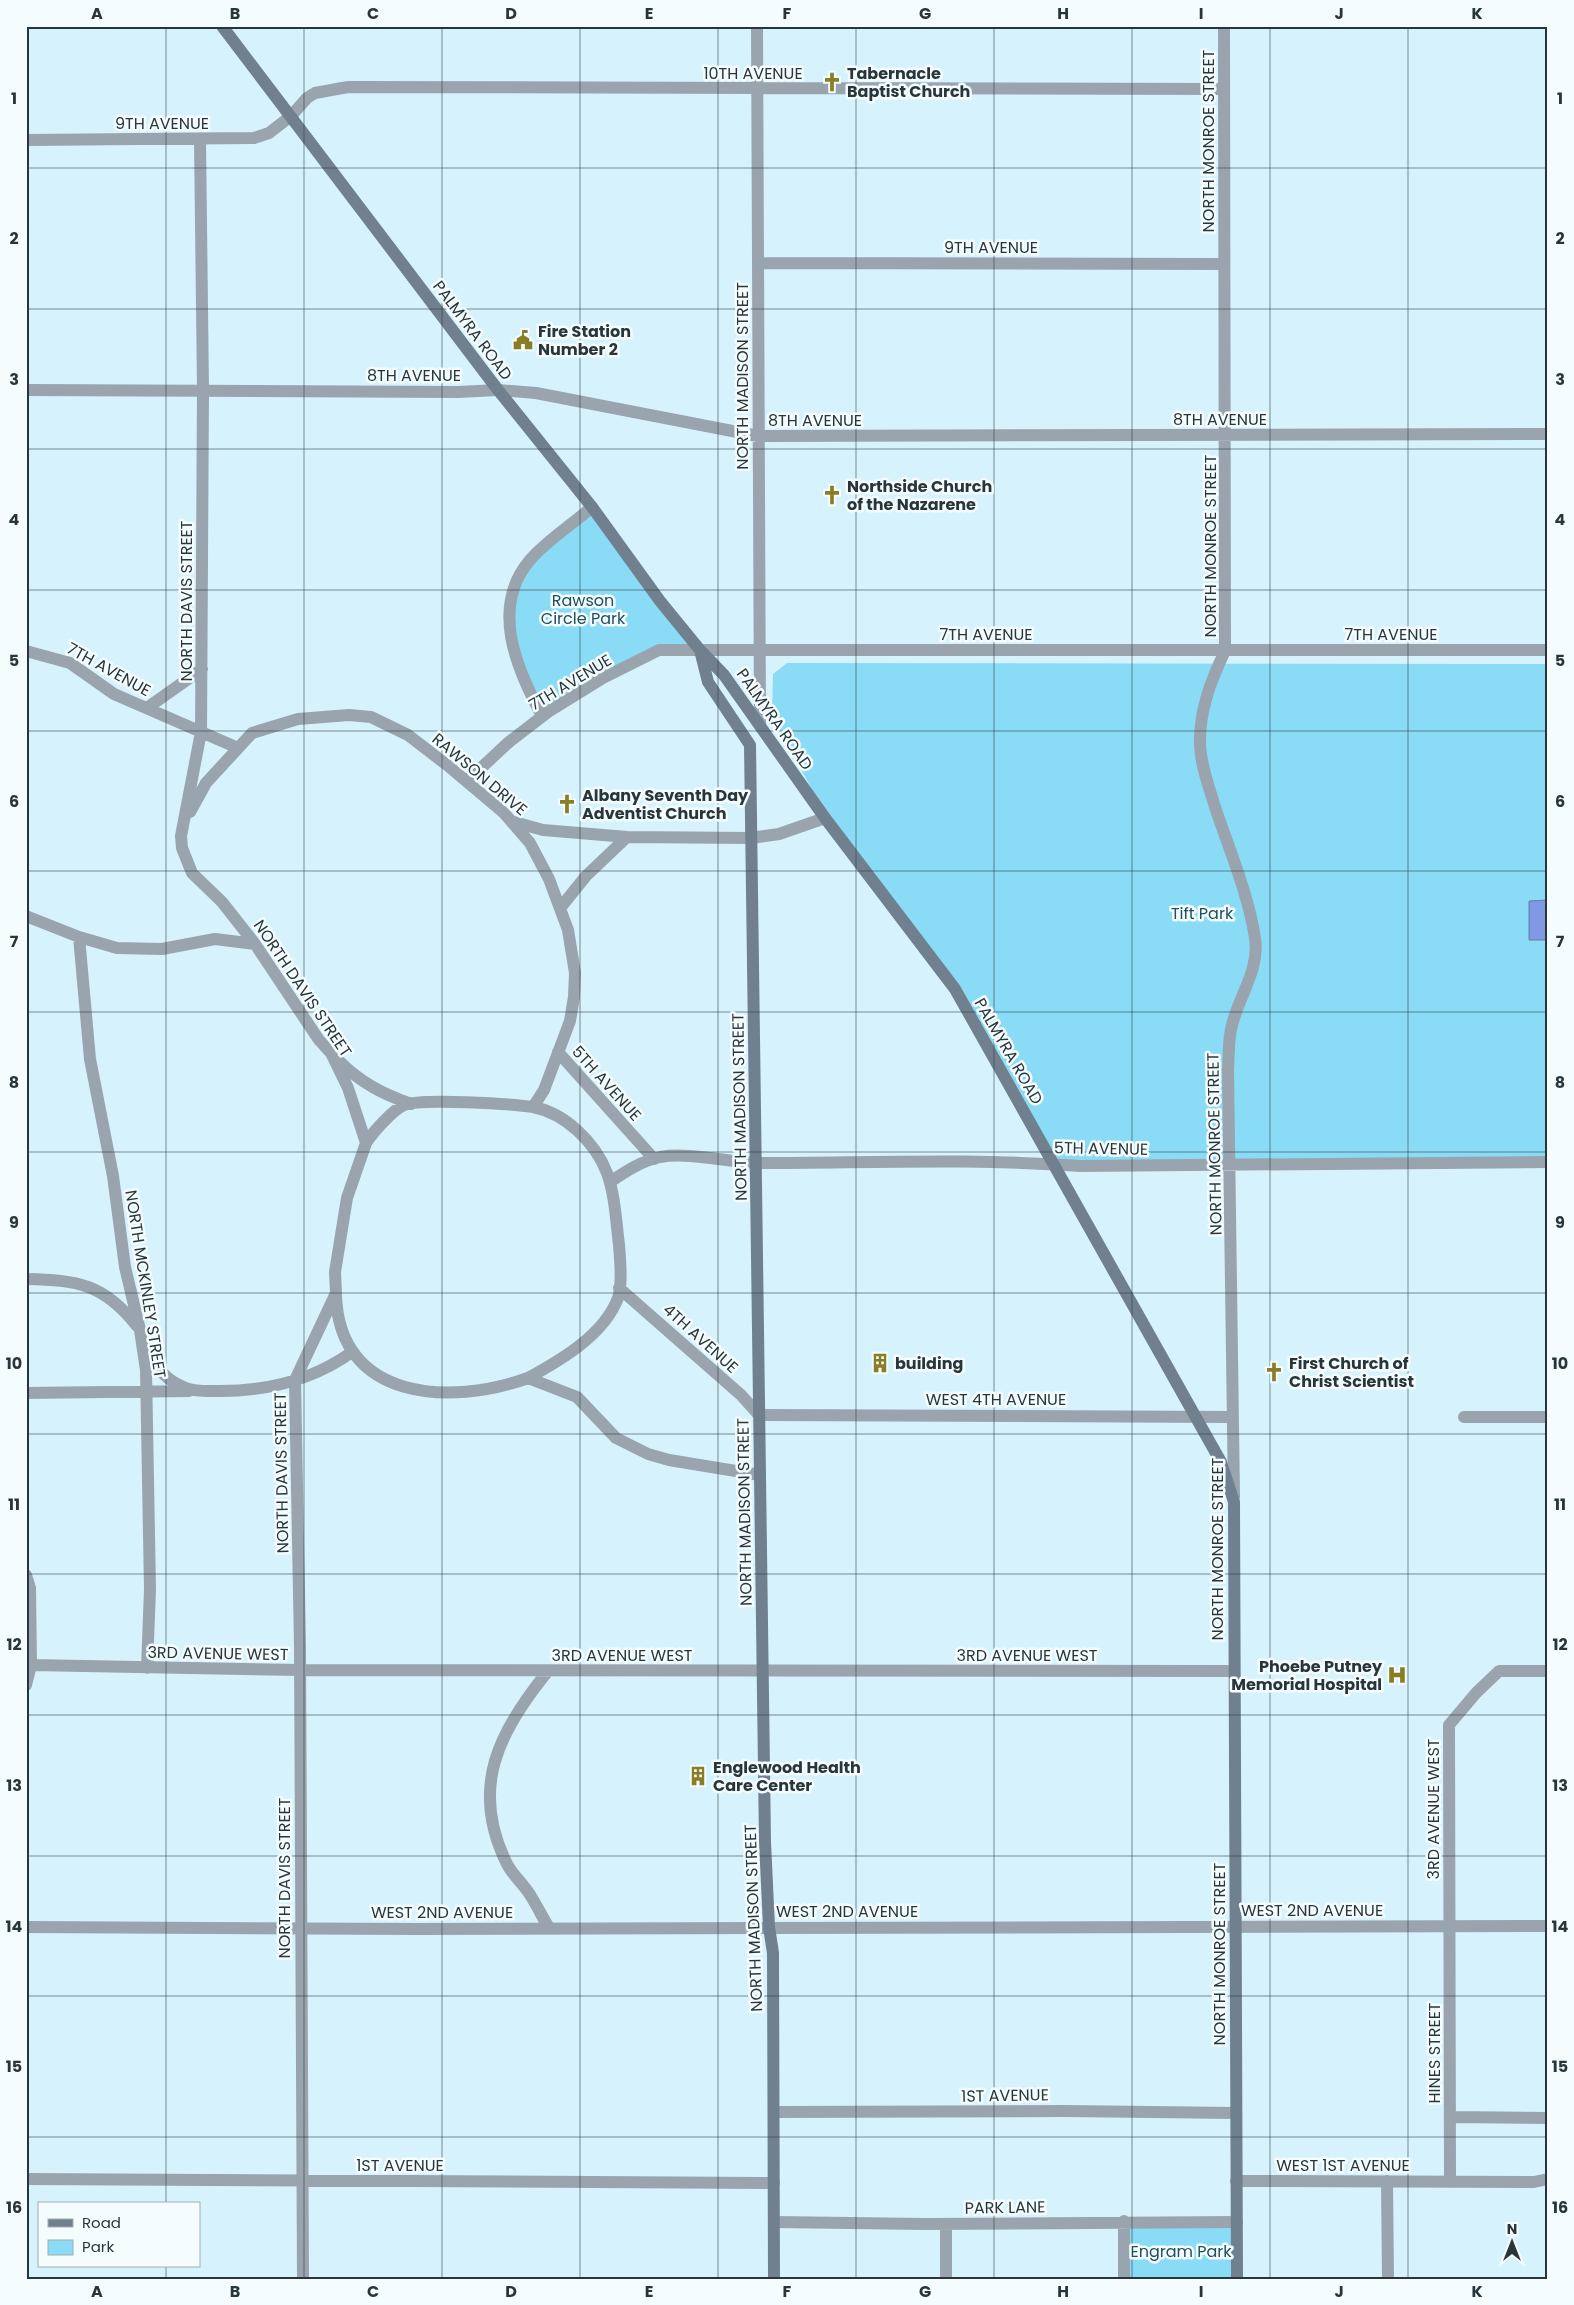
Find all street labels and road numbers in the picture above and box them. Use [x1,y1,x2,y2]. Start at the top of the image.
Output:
street label: NORTH MONROE STREET [1197,49,1220,232]
street label: 10TH AVENUE [703,62,803,85]
street label: 9TH AVENUE [115,112,209,135]
street label: 9TH AVENUE [944,236,1038,259]
street label: PALMYRA ROAD [428,276,518,385]
street label: NORTH MADISON STREET [731,282,754,470]
street label: 8TH AVENUE [367,364,461,387]
street label: 8TH AVENUE [1173,408,1267,431]
street label: 8TH AVENUE [768,409,862,432]
street label: NORTH MONROE STREET [1199,454,1222,637]
street label: NORTH DAVIS STREET [175,520,198,681]
street label: 7TH AVENUE [940,623,1032,646]
street label: 7TH AVENUE [1345,623,1437,646]
street label: 7TH AVENUE [63,637,155,702]
street label: 7TH AVENUE [525,649,616,716]
street label: PALMYRA ROAD [731,664,818,775]
street label: RAWSON DRIVE [427,728,532,821]
street label: NORTH DAVIS STREET [248,915,357,1062]
street label: PALMYRA ROAD [969,994,1048,1109]
street label: NORTH MADISON STREET [726,1013,753,1201]
street label: 5TH AVENUE [567,1041,647,1126]
street label: NORTH MONROE STREET [1201,1052,1228,1236]
street label: 5TH AVENUE [1054,1136,1148,1161]
street label: NORTH MCKINLEY STREET [119,1188,172,1380]
street label: 4TH AVENUE [658,1298,743,1378]
street label: WEST 4TH AVENUE [926,1388,1066,1411]
street label: NORTH DAVIS STREET [269,1392,294,1554]
street label: NORTH MADISON STREET [731,1418,758,1606]
street label: NORTH MONROE STREET [1206,1457,1229,1640]
street label: 3RD AVENUE WEST [147,1641,289,1666]
street label: 3RD AVENUE WEST [552,1644,693,1667]
street label: 3RD AVENUE WEST [957,1644,1098,1667]
street label: 3RD AVENUE WEST [1422,1738,1445,1879]
street label: NORTH DAVIS STREET [273,1797,296,1958]
street label: NORTH MADISON STREET [739,1823,768,2012]
street label: NORTH MONROE STREET [1208,1862,1231,2045]
street label: WEST 2ND AVENUE [1241,1899,1383,1922]
street label: WEST 2ND AVENUE [776,1900,918,1923]
street label: WEST 2ND AVENUE [371,1901,513,1924]
street label: HINES STREET [1423,2002,1446,2103]
street label: 1ST AVENUE [961,2083,1049,2108]
street label: 1ST AVENUE [356,2154,444,2177]
street label: WEST 1ST AVENUE [1276,2154,1410,2177]
street label: PARK LANE [964,2195,1046,2220]

